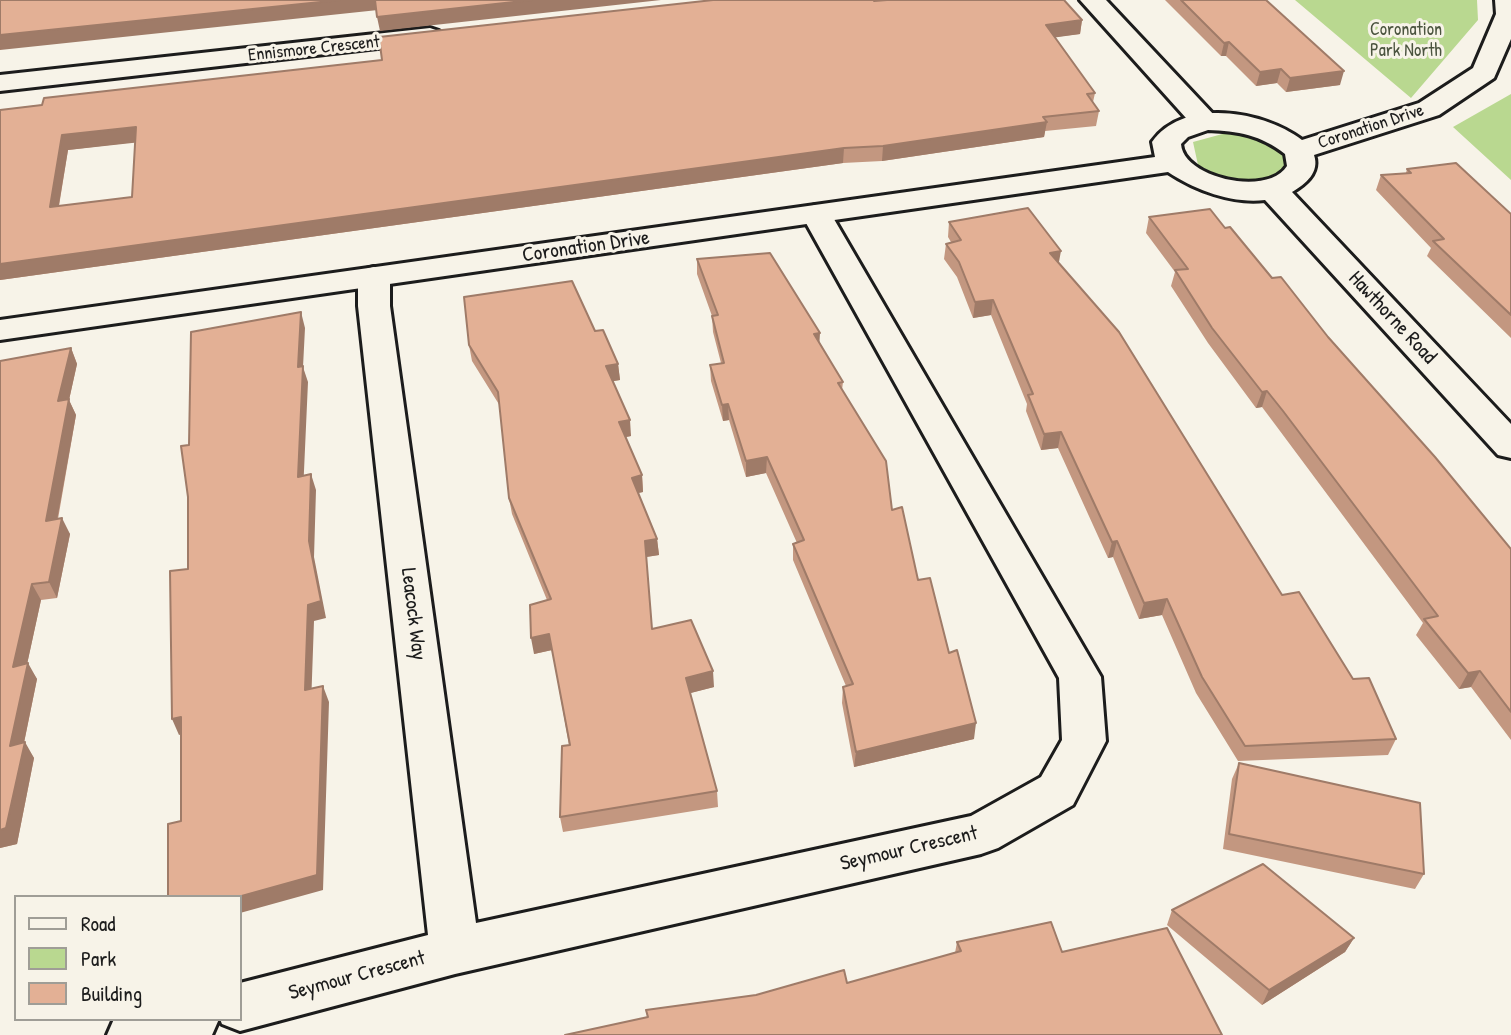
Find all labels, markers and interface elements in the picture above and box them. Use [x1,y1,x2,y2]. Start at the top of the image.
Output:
park label: Coronation Park North [1370,19,1442,61]
street label: Ennismore Crescent [247,31,381,67]
street label: Coronation Drive [1315,100,1427,154]
street label: Coronation Drive [521,226,651,268]
street label: Hawthorne Road [1343,266,1441,370]
street label: Leacock Way [395,566,431,662]
street label: Seymour Crescent [838,821,980,877]
legend [14,895,242,1021]
text: Road [81,909,115,938]
text: Park [81,944,116,973]
street label: Seymour Crescent [286,946,428,1006]
text: Building [81,979,142,1008]

